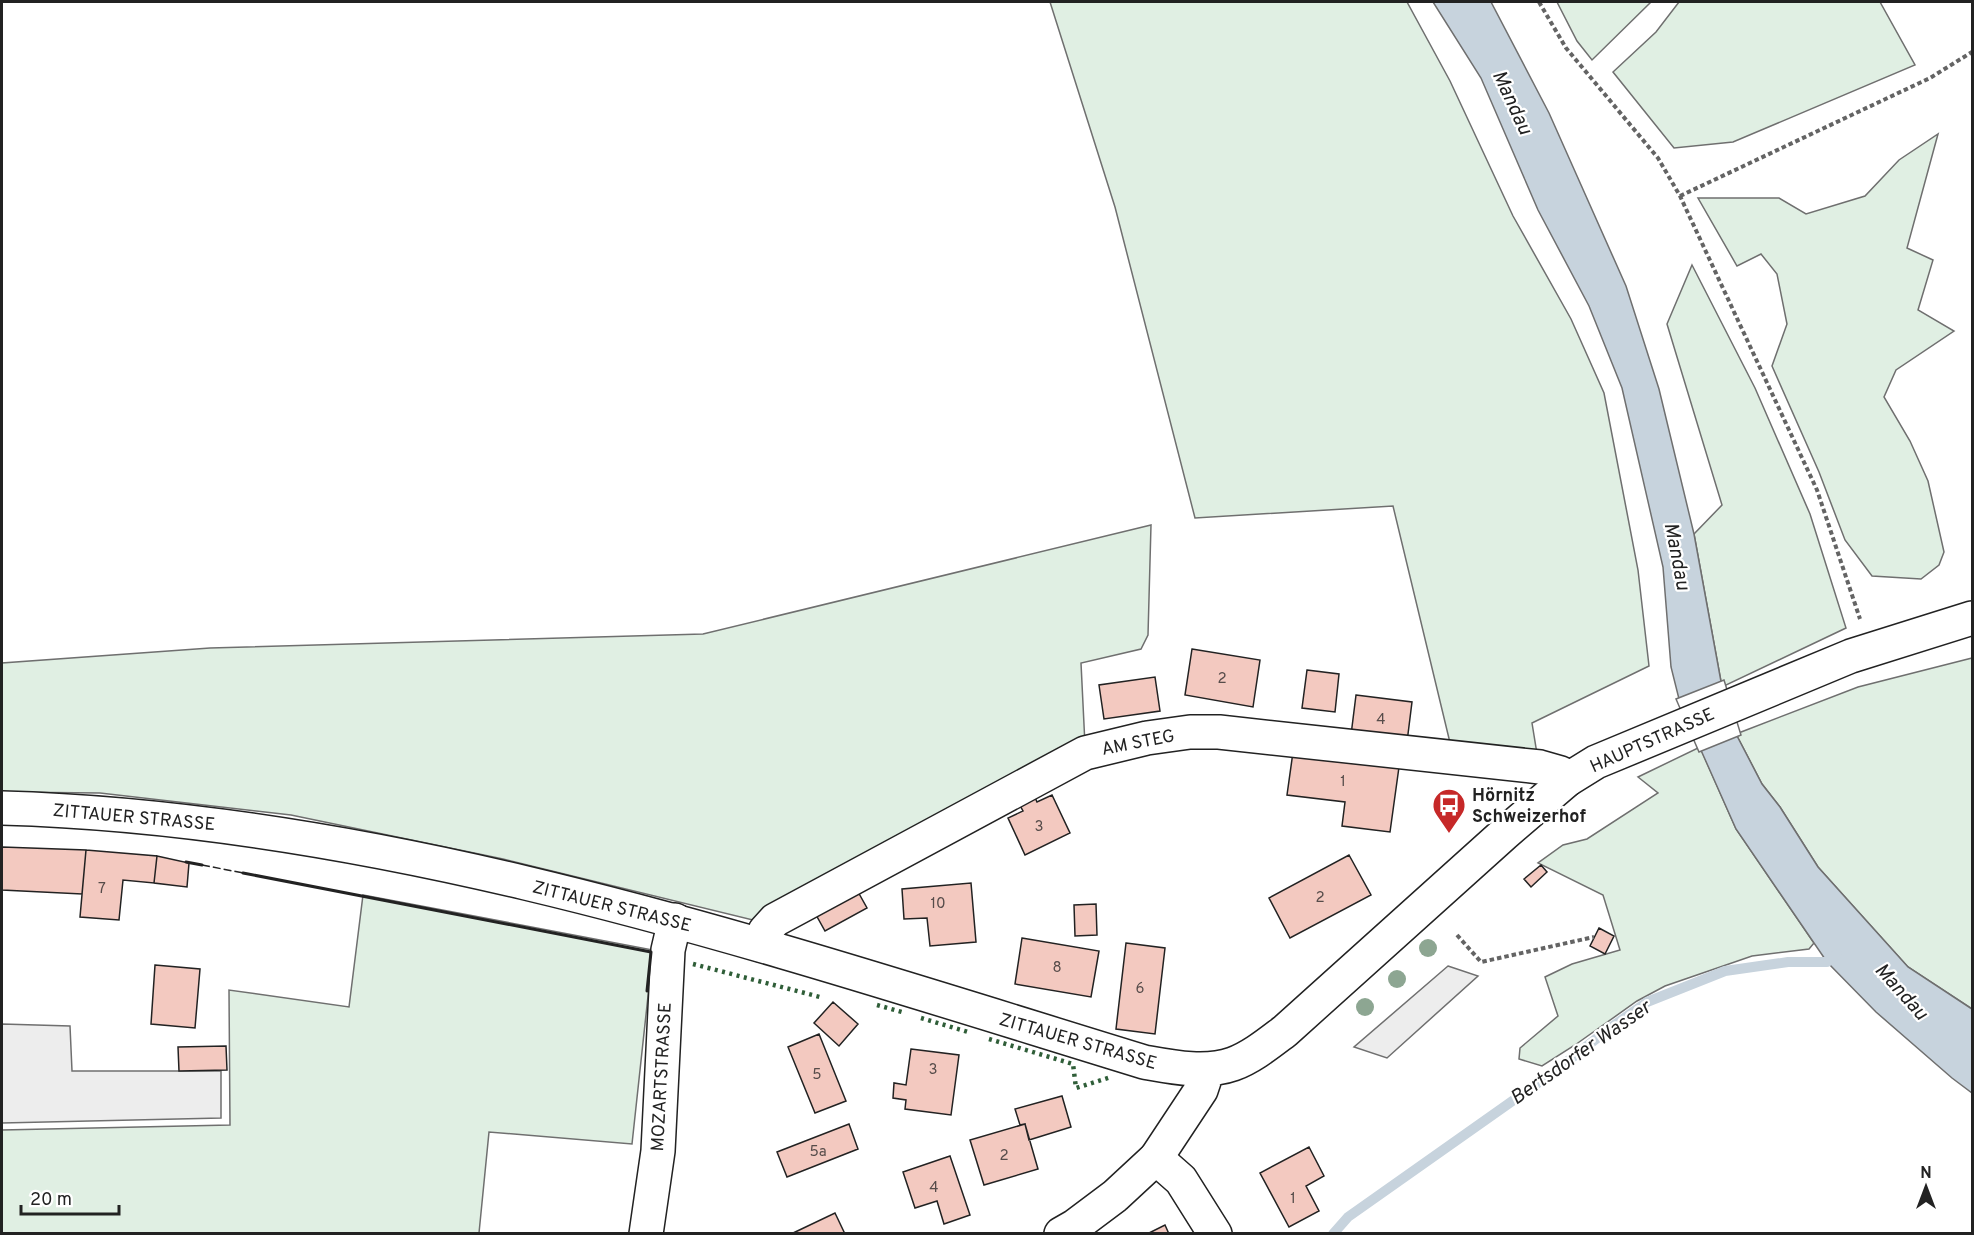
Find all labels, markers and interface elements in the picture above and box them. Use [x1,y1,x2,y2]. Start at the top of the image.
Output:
water label: Mandau [1485,66,1538,140]
water label: Mandau [1657,520,1696,593]
house number: 2 [1217,670,1227,689]
street label: HAUPTSTRASSE [1587,704,1719,779]
house number: 4 [1376,711,1386,730]
street label: AM STEG [1100,725,1177,762]
house number: 1 [1340,773,1346,792]
place label: Hörnitz Schweizerhof [1472,785,1586,829]
bus stop icon: Hörnitz Schweizerhof [1431,787,1467,834]
street label: ZITTAUER STRASSE [52,800,216,837]
house number: 3 [1034,818,1044,837]
street label: ZITTAUER STRASSE [530,877,694,938]
house number: 7 [98,880,106,899]
house number: 2 [1315,889,1325,908]
house number: 10 [930,895,946,914]
water label: Mandau [1868,958,1934,1027]
house number: 8 [1052,959,1062,978]
house number: 6 [1136,980,1145,999]
water label: Bertsdorfer Wasser [1506,995,1658,1112]
street label: MOZARTSTRASSE [647,1002,678,1152]
street label: ZITTAUER STRASSE [996,1009,1159,1076]
house number: 3 [928,1061,938,1080]
house number: 5 [812,1066,822,1085]
house number: 5a [809,1143,827,1162]
house number: 2 [999,1147,1009,1166]
north arrow [1896,1157,1956,1217]
text: N [1920,1164,1932,1184]
scale bar [21,1178,118,1216]
house number: 4 [929,1179,939,1198]
text: 20 m [30,1189,72,1212]
house number: 1 [1290,1190,1296,1209]

